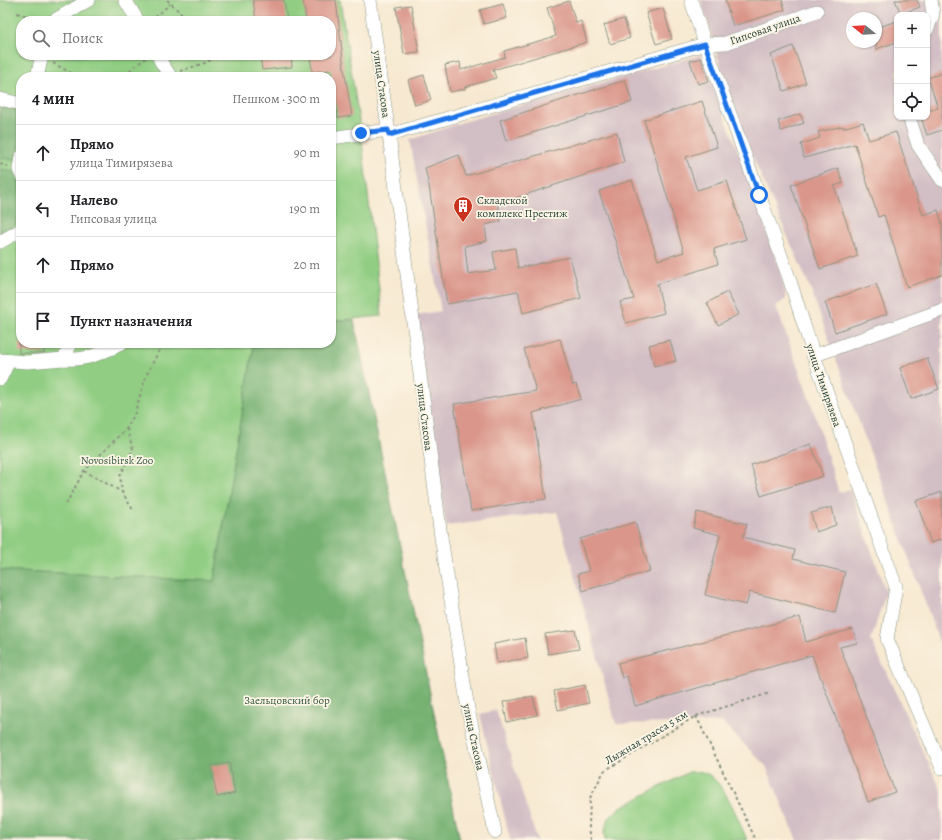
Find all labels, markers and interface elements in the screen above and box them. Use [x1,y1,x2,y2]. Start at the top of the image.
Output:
street label: Гипсовая улица [728,10,803,49]
north arrow [846,12,882,48]
map controls [894,12,930,120]
button: + [894,12,930,48]
search box [16,16,336,60]
icon: search [30,27,52,49]
text: Поиск [62,28,103,48]
button: − [894,48,930,84]
street label: улица Стасова [369,49,394,119]
button: locate [894,84,930,120]
text: 4 мин [32,87,75,110]
text: Пешком · 300 m [232,90,320,107]
route end [352,124,370,142]
text: Прямо [70,134,114,154]
icon: ahead [32,142,54,164]
text: 90 m [294,144,320,161]
text: улица Тимирязева [70,154,173,171]
route start [750,186,768,204]
text: Налево [70,190,118,210]
place label: Складской комплекс Престиж [477,193,568,221]
building icon: Складской комплекс Престиж [452,195,474,223]
icon: left [32,198,54,220]
text: 190 m [289,200,320,217]
text: Гипсовая улица [70,210,157,227]
icon: ahead [32,254,54,276]
text: Прямо [70,255,114,275]
text: 20 m [294,256,320,273]
icon: arrive [32,310,54,332]
text: Пункт назначения [70,311,192,331]
street label: улица Тимирязева [802,341,845,430]
street label: улица Стасова [413,382,436,452]
park label: Novosibirsk Zoo [81,453,154,468]
park label: Заельцовский бор [244,693,330,708]
street label: улица Стасова [459,702,488,773]
street label: Лыжная трасса 5 км [602,707,690,768]

